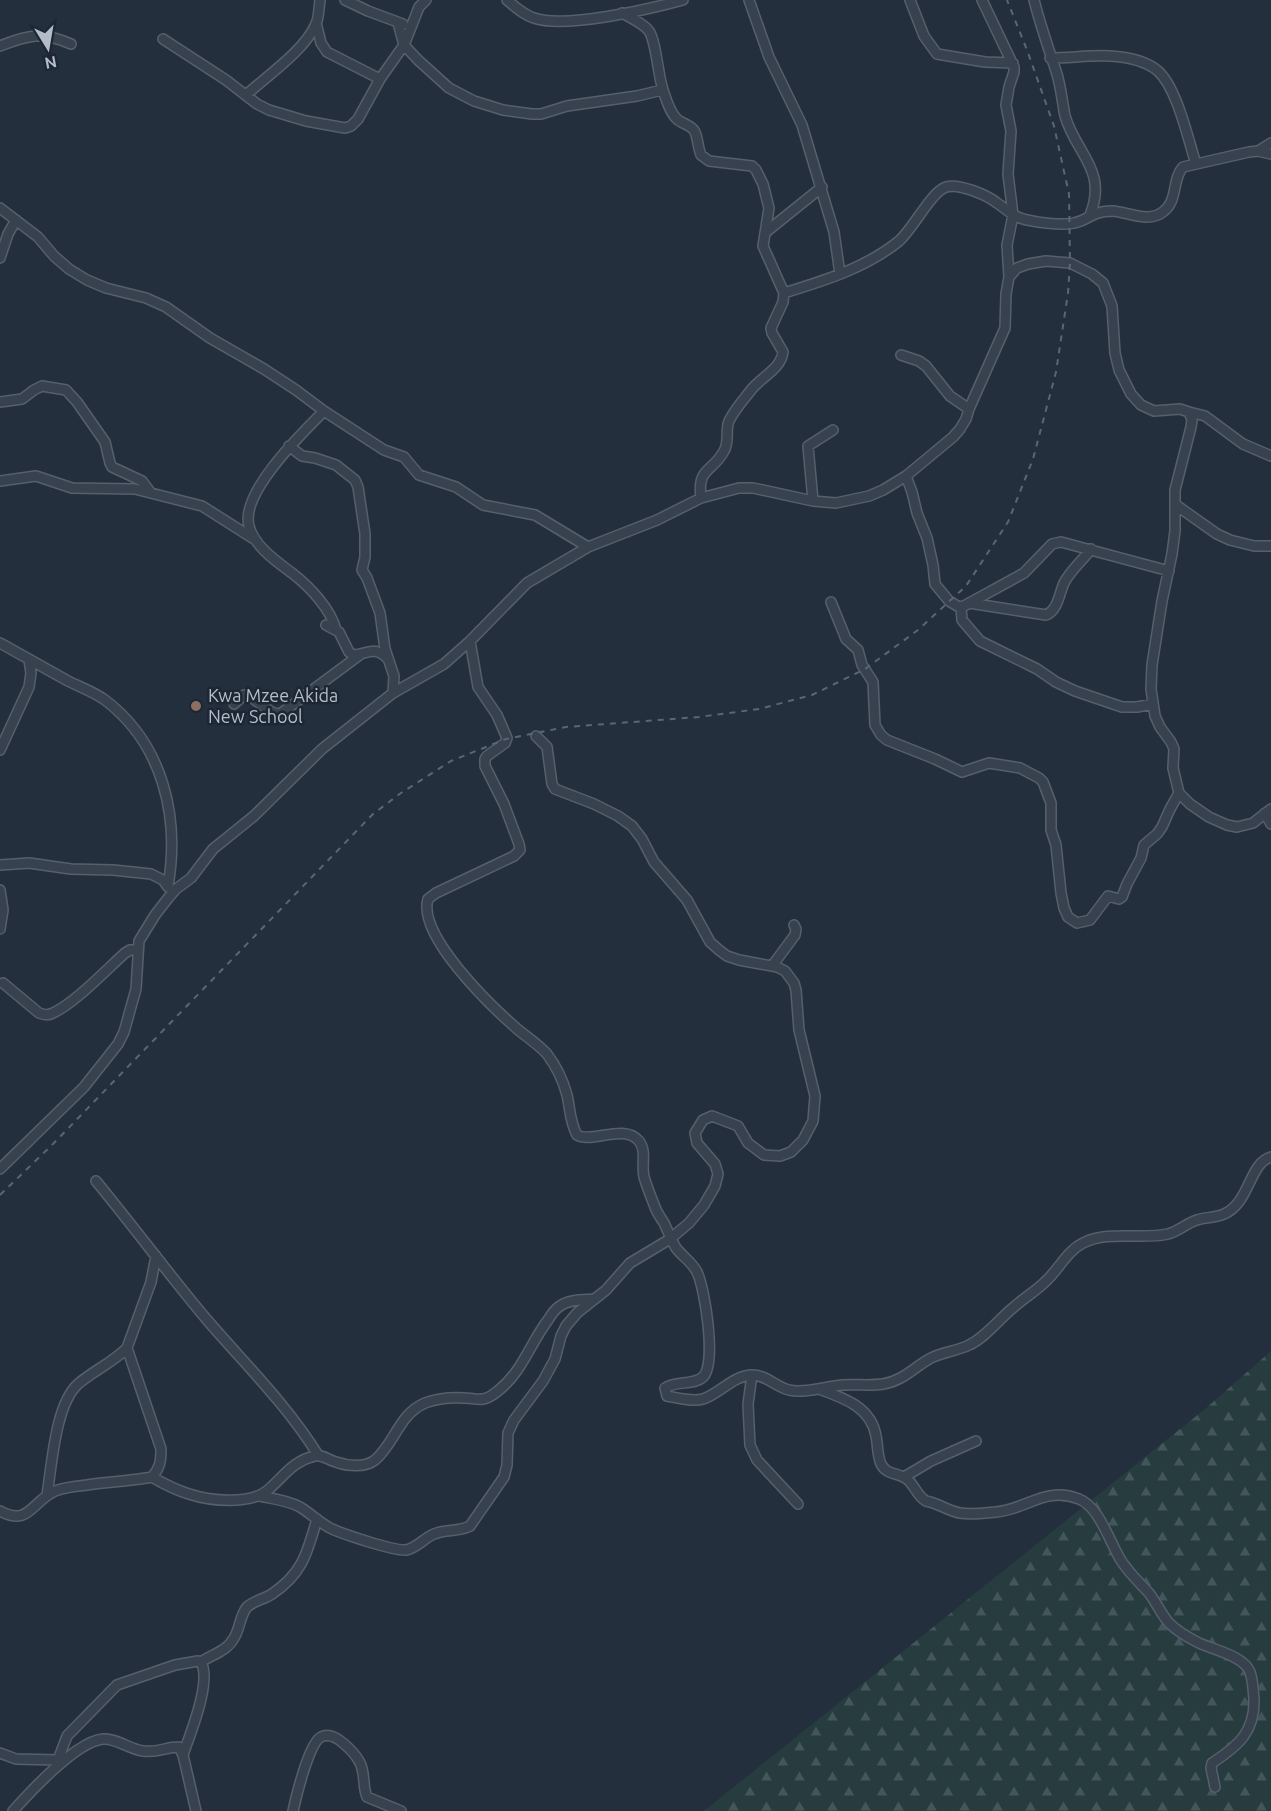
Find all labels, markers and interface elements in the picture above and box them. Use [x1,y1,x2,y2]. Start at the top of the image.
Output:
north arrow [18,18,78,78]
text: N [43,53,58,73]
place label: Kwa Mzee Akida New School [208,685,338,726]
marker: Kwa Mzee Akida New School [189,699,203,713]

